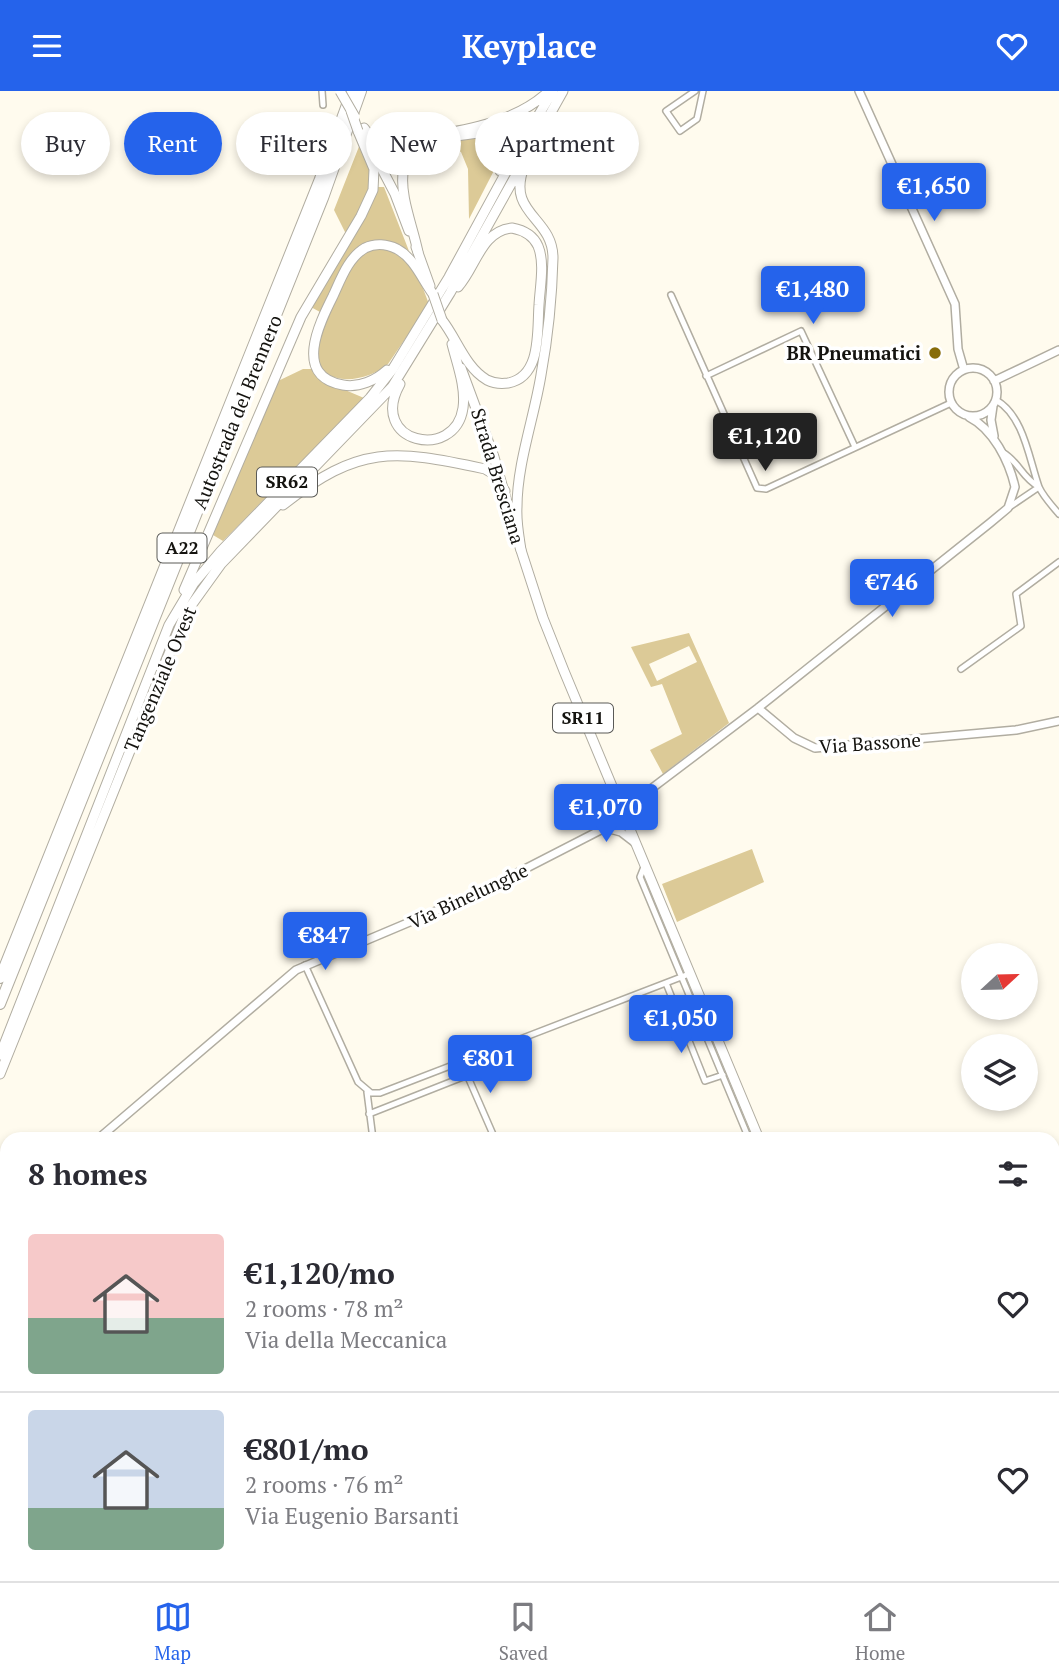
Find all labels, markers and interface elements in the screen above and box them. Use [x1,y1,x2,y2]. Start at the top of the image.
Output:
text: Keyplace [462,25,597,67]
icon: menu [28,27,66,65]
icon: heart [993,27,1031,65]
chip: Buy [21,112,110,175]
chip: Rent [124,112,222,175]
chip: Filters [236,112,352,175]
chip: New [366,112,461,175]
chip: Apartment [475,112,639,175]
pin: €1,650 [877,163,991,223]
text: €1,650 [898,170,970,201]
pin: €1,480 [756,267,870,326]
text: €1,480 [777,273,849,304]
street label: Autostrada del Brennero [186,311,287,513]
place label: BR Pneumatici [786,340,921,365]
marker: BR Pneumatici [927,345,943,361]
street label: Strada Bresciana [466,405,531,547]
pin: €1,120 [708,413,822,473]
text: €1,120 [729,420,801,451]
road number: SR62 [257,467,317,496]
road number: A22 [158,534,206,563]
pin: €746 [851,559,933,619]
text: €746 [866,566,918,597]
street label: Tangenziale Ovest [118,602,201,755]
road number: SR11 [553,703,613,733]
street label: Via Bassone [818,726,922,759]
pin: €1,070 [549,785,663,844]
text: €1,070 [570,791,642,822]
street label: Via Binelunghe [404,857,532,934]
pin: €847 [284,913,366,972]
text: €847 [299,919,351,950]
north arrow [961,943,1038,1020]
map controls [961,943,1038,1111]
pin: €1,050 [624,995,738,1055]
text: €1,050 [645,1002,717,1033]
button: layers [961,1034,1038,1111]
pin: €801 [449,1035,531,1095]
text: €801 [464,1042,516,1073]
text: 8 homes [28,1154,147,1194]
icon: filters [994,1155,1032,1193]
text: €1,120/mo [245,1253,395,1293]
icon: home [84,1262,168,1346]
icon: heart [994,1285,1032,1323]
text: 2 rooms · 78 m² [245,1293,404,1324]
text: Via della Meccanica [245,1324,447,1355]
text: €801/mo [245,1429,369,1469]
icon: home [84,1438,168,1522]
icon: heart [994,1461,1032,1499]
text: 2 rooms · 76 m² [245,1469,404,1500]
text: Via Eugenio Barsanti [245,1500,459,1531]
tab: Map [154,1598,192,1665]
tab: Saved [499,1598,548,1665]
tab: Home [855,1598,905,1665]

